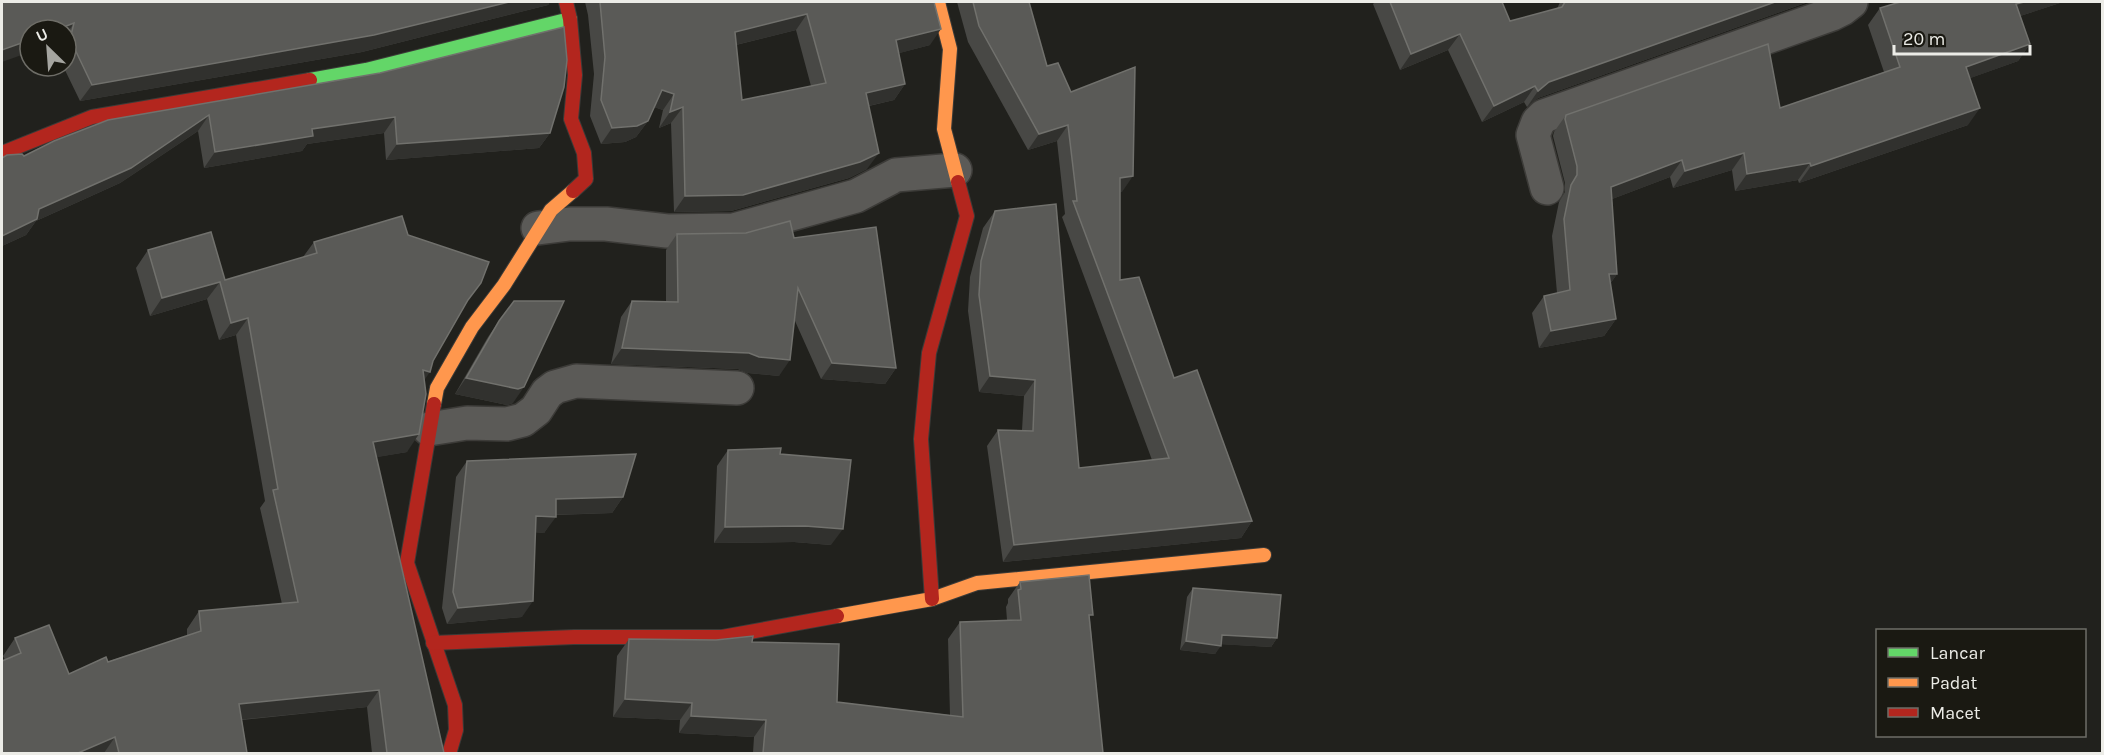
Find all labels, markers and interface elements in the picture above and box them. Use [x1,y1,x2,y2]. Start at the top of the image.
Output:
north arrow [18,18,78,78]
scale bar [1894,18,2030,56]
text: U [33,24,51,46]
text: 20 m [1903,28,1945,50]
legend [1876,629,2086,737]
text: Lancar [1930,642,1985,664]
text: Padat [1930,672,1977,694]
text: Macet [1930,702,1981,724]

